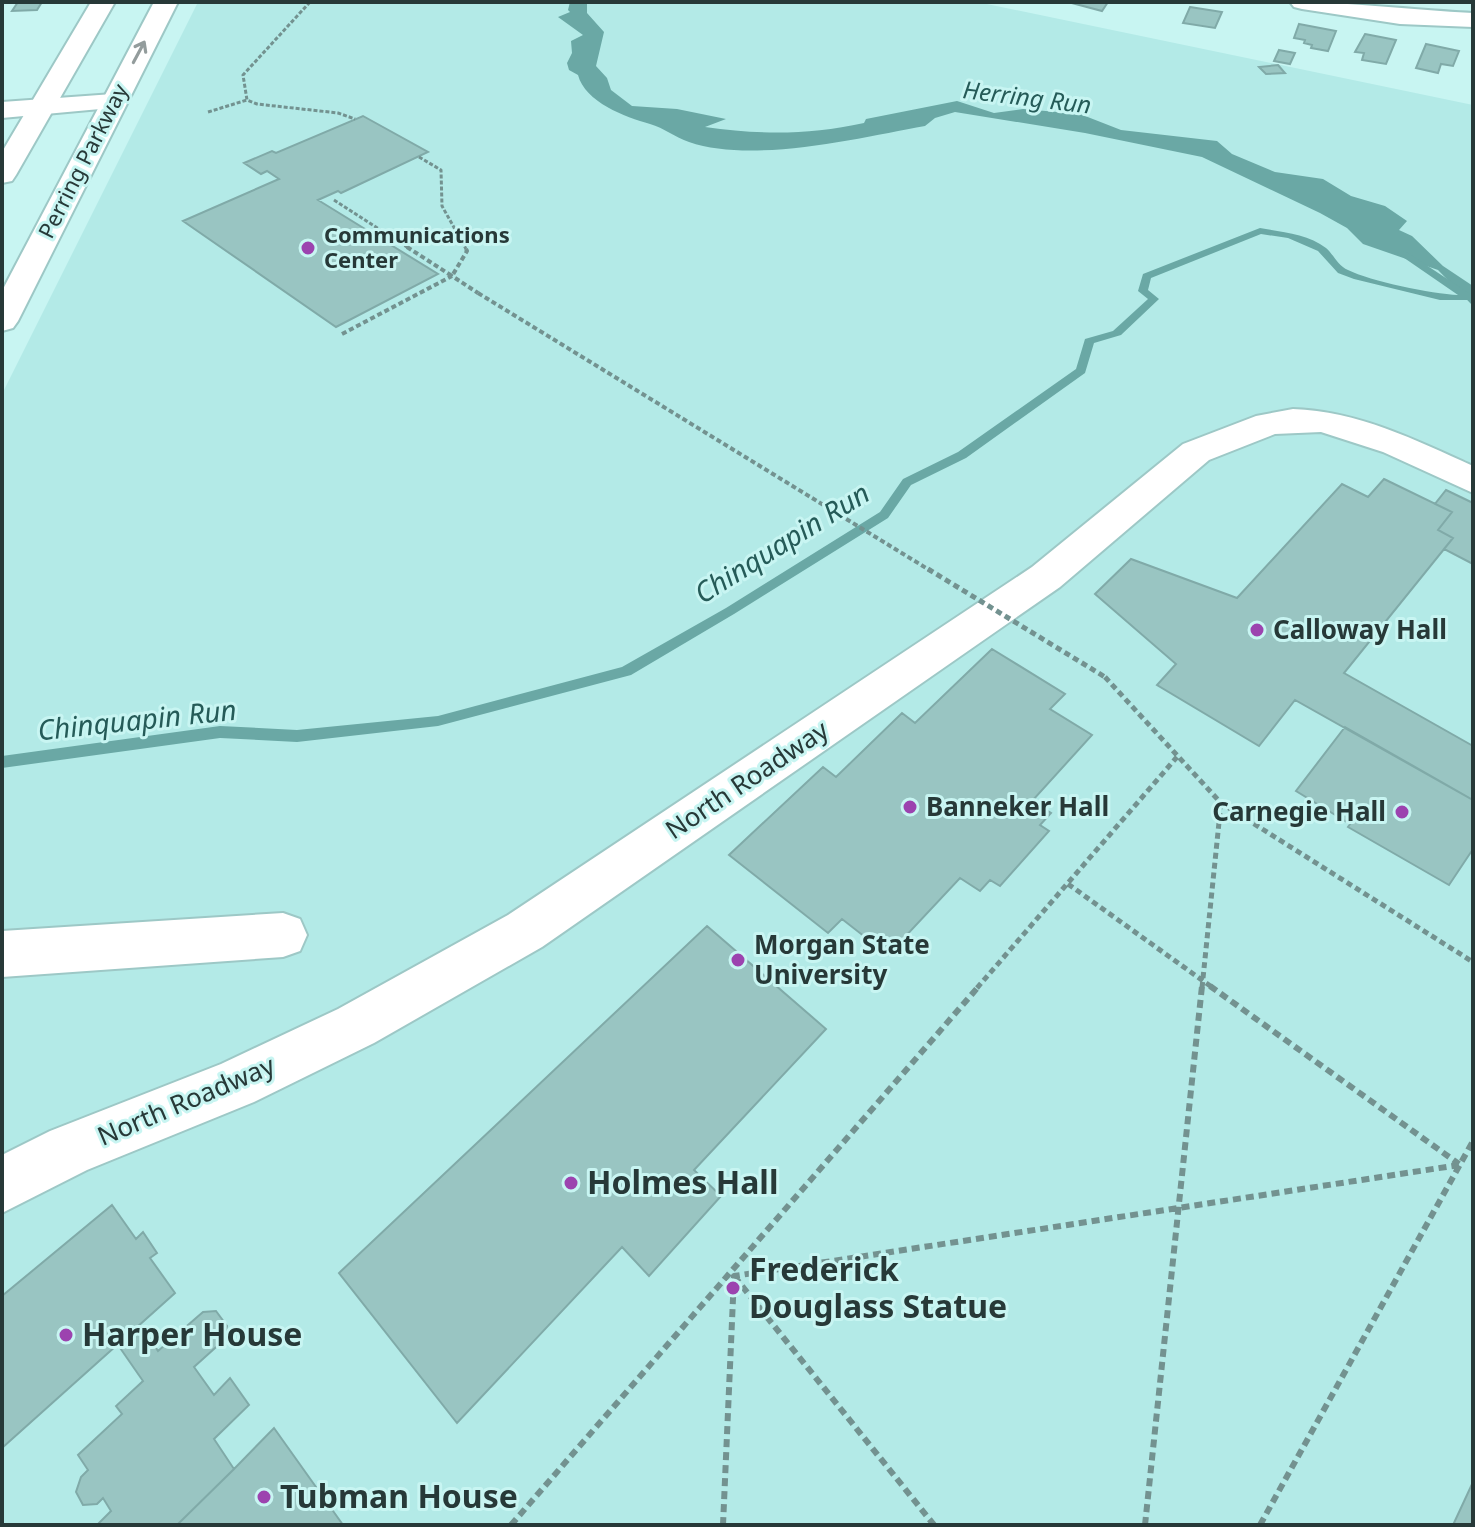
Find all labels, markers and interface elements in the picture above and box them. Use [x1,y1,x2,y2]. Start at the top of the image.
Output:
one-way arrow [132,41,148,65]
water label: Herring Run [961,72,1093,121]
street label: Perring Parkway [30,77,134,243]
place label: Communications Center [324,219,510,274]
marker: Communications Center [299,239,317,257]
water label: Chinquapin Run [687,473,876,611]
place label: Calloway Hall [1273,611,1447,647]
marker: Calloway Hall [1248,621,1266,639]
water label: Chinquapin Run [36,690,238,748]
street label: North Roadway [658,711,836,847]
place label: Banneker Hall [926,788,1109,824]
place label: Carnegie Hall [1212,793,1386,829]
marker: Banneker Hall [901,798,919,816]
marker: Carnegie Hall [1393,803,1411,821]
place label: Morgan State University [754,926,930,992]
marker: Morgan State University [729,951,747,969]
street label: North Roadway [91,1046,280,1154]
place label: Holmes Hall [587,1160,778,1203]
marker: Holmes Hall [562,1174,580,1192]
place label: Frederick Douglass Statue [749,1247,1007,1327]
marker: Frederick Douglass Statue [724,1279,742,1297]
place label: Harper House [82,1312,302,1355]
marker: Harper House [57,1326,75,1344]
place label: Tubman House [280,1474,518,1517]
marker: Tubman House [255,1488,273,1506]

